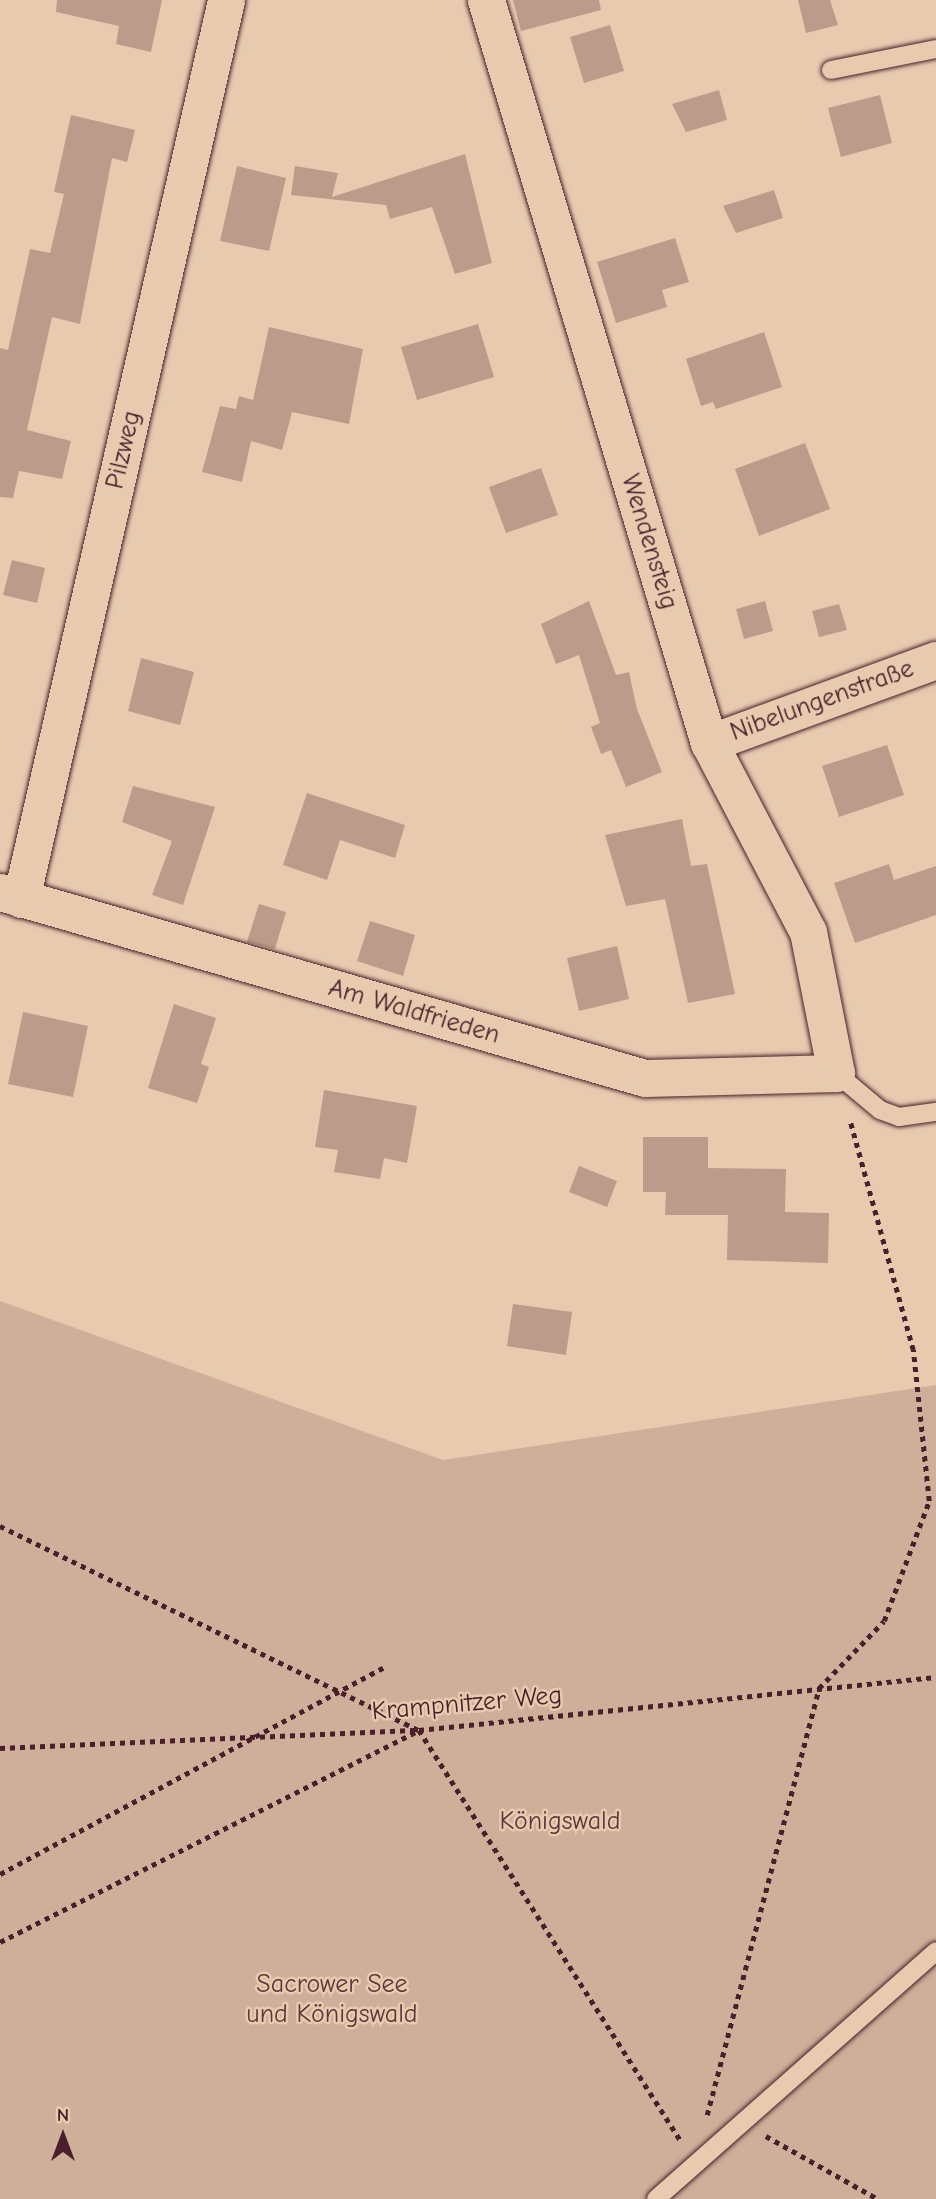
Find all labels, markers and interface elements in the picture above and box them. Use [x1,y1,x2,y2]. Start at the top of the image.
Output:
street label: Pilzweg [100,408,148,492]
street label: Wendensteig [614,471,684,613]
street label: Nibelungenstraße [726,653,918,749]
street label: Am Waldfrieden [325,973,503,1051]
street label: Krampnitzer Weg [370,1680,564,1728]
park label: Königswald [499,1806,621,1838]
park label: Sacrower See und Königswald [246,1969,418,2030]
north arrow [28,2101,98,2171]
text: N [57,2104,69,2126]

